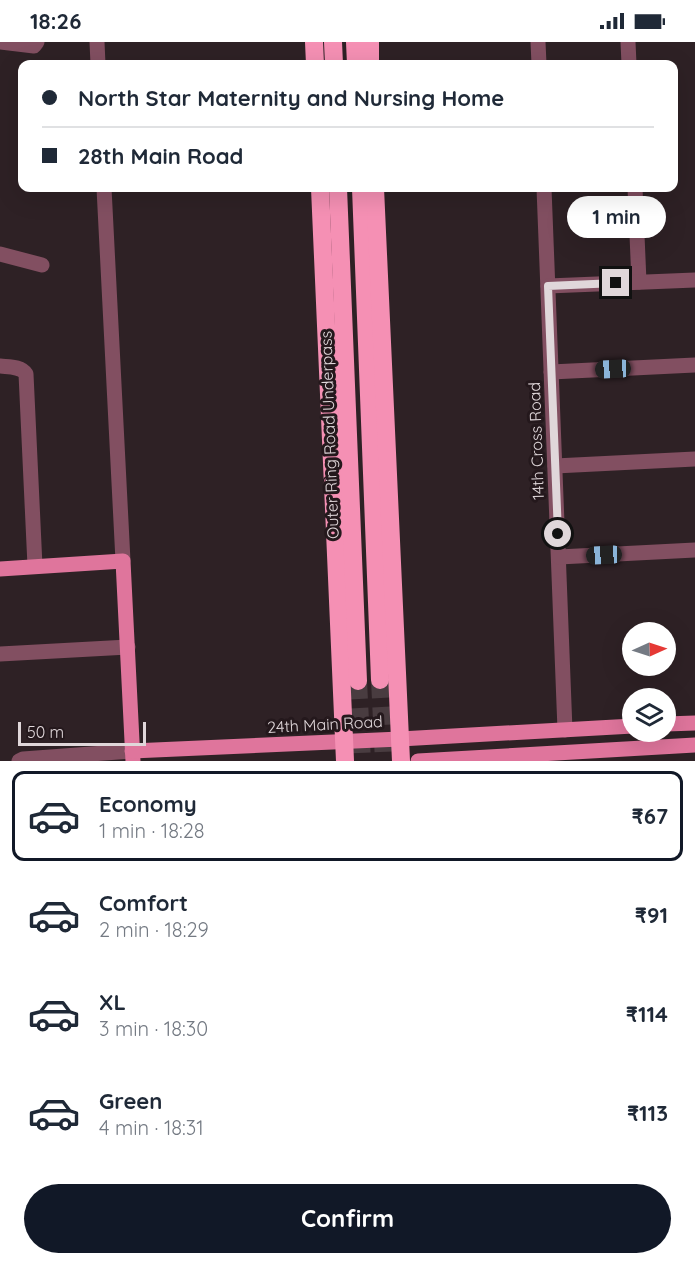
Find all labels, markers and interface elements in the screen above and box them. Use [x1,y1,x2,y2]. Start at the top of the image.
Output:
text: 18:26 [30,7,81,35]
text: North Star Maternity and Nursing Home [78,84,504,112]
text: 28th Main Road [78,142,243,170]
callout: 1 min [566,196,666,238]
text: 1 min [592,204,641,229]
route end [602,269,629,296]
street label: Outer Ring Road Underpass [315,331,343,539]
car [595,359,631,379]
street label: 14th Cross Road [524,382,548,500]
route start [544,520,571,547]
car [586,545,622,565]
north arrow [622,622,676,676]
map controls [622,622,676,742]
button: layers [622,688,676,742]
street label: 24th Main Road [267,711,383,737]
scale bar [18,719,146,746]
text: 50 m [27,722,64,742]
icon: car [27,789,81,843]
text: Economy [99,790,197,818]
text: ₹67 [632,802,668,830]
text: 1 min · 18:28 [99,818,205,843]
icon: car [27,888,81,942]
text: Comfort [99,889,188,917]
text: ₹91 [635,901,668,929]
text: 2 min · 18:29 [99,917,209,942]
icon: car [27,987,81,1041]
text: XL [99,988,126,1016]
text: ₹114 [626,1000,668,1028]
text: 3 min · 18:30 [99,1016,208,1041]
icon: car [27,1086,81,1140]
text: Green [99,1087,162,1115]
text: ₹113 [627,1099,668,1127]
text: 4 min · 18:31 [99,1115,204,1140]
button: Confirm [24,1184,671,1253]

